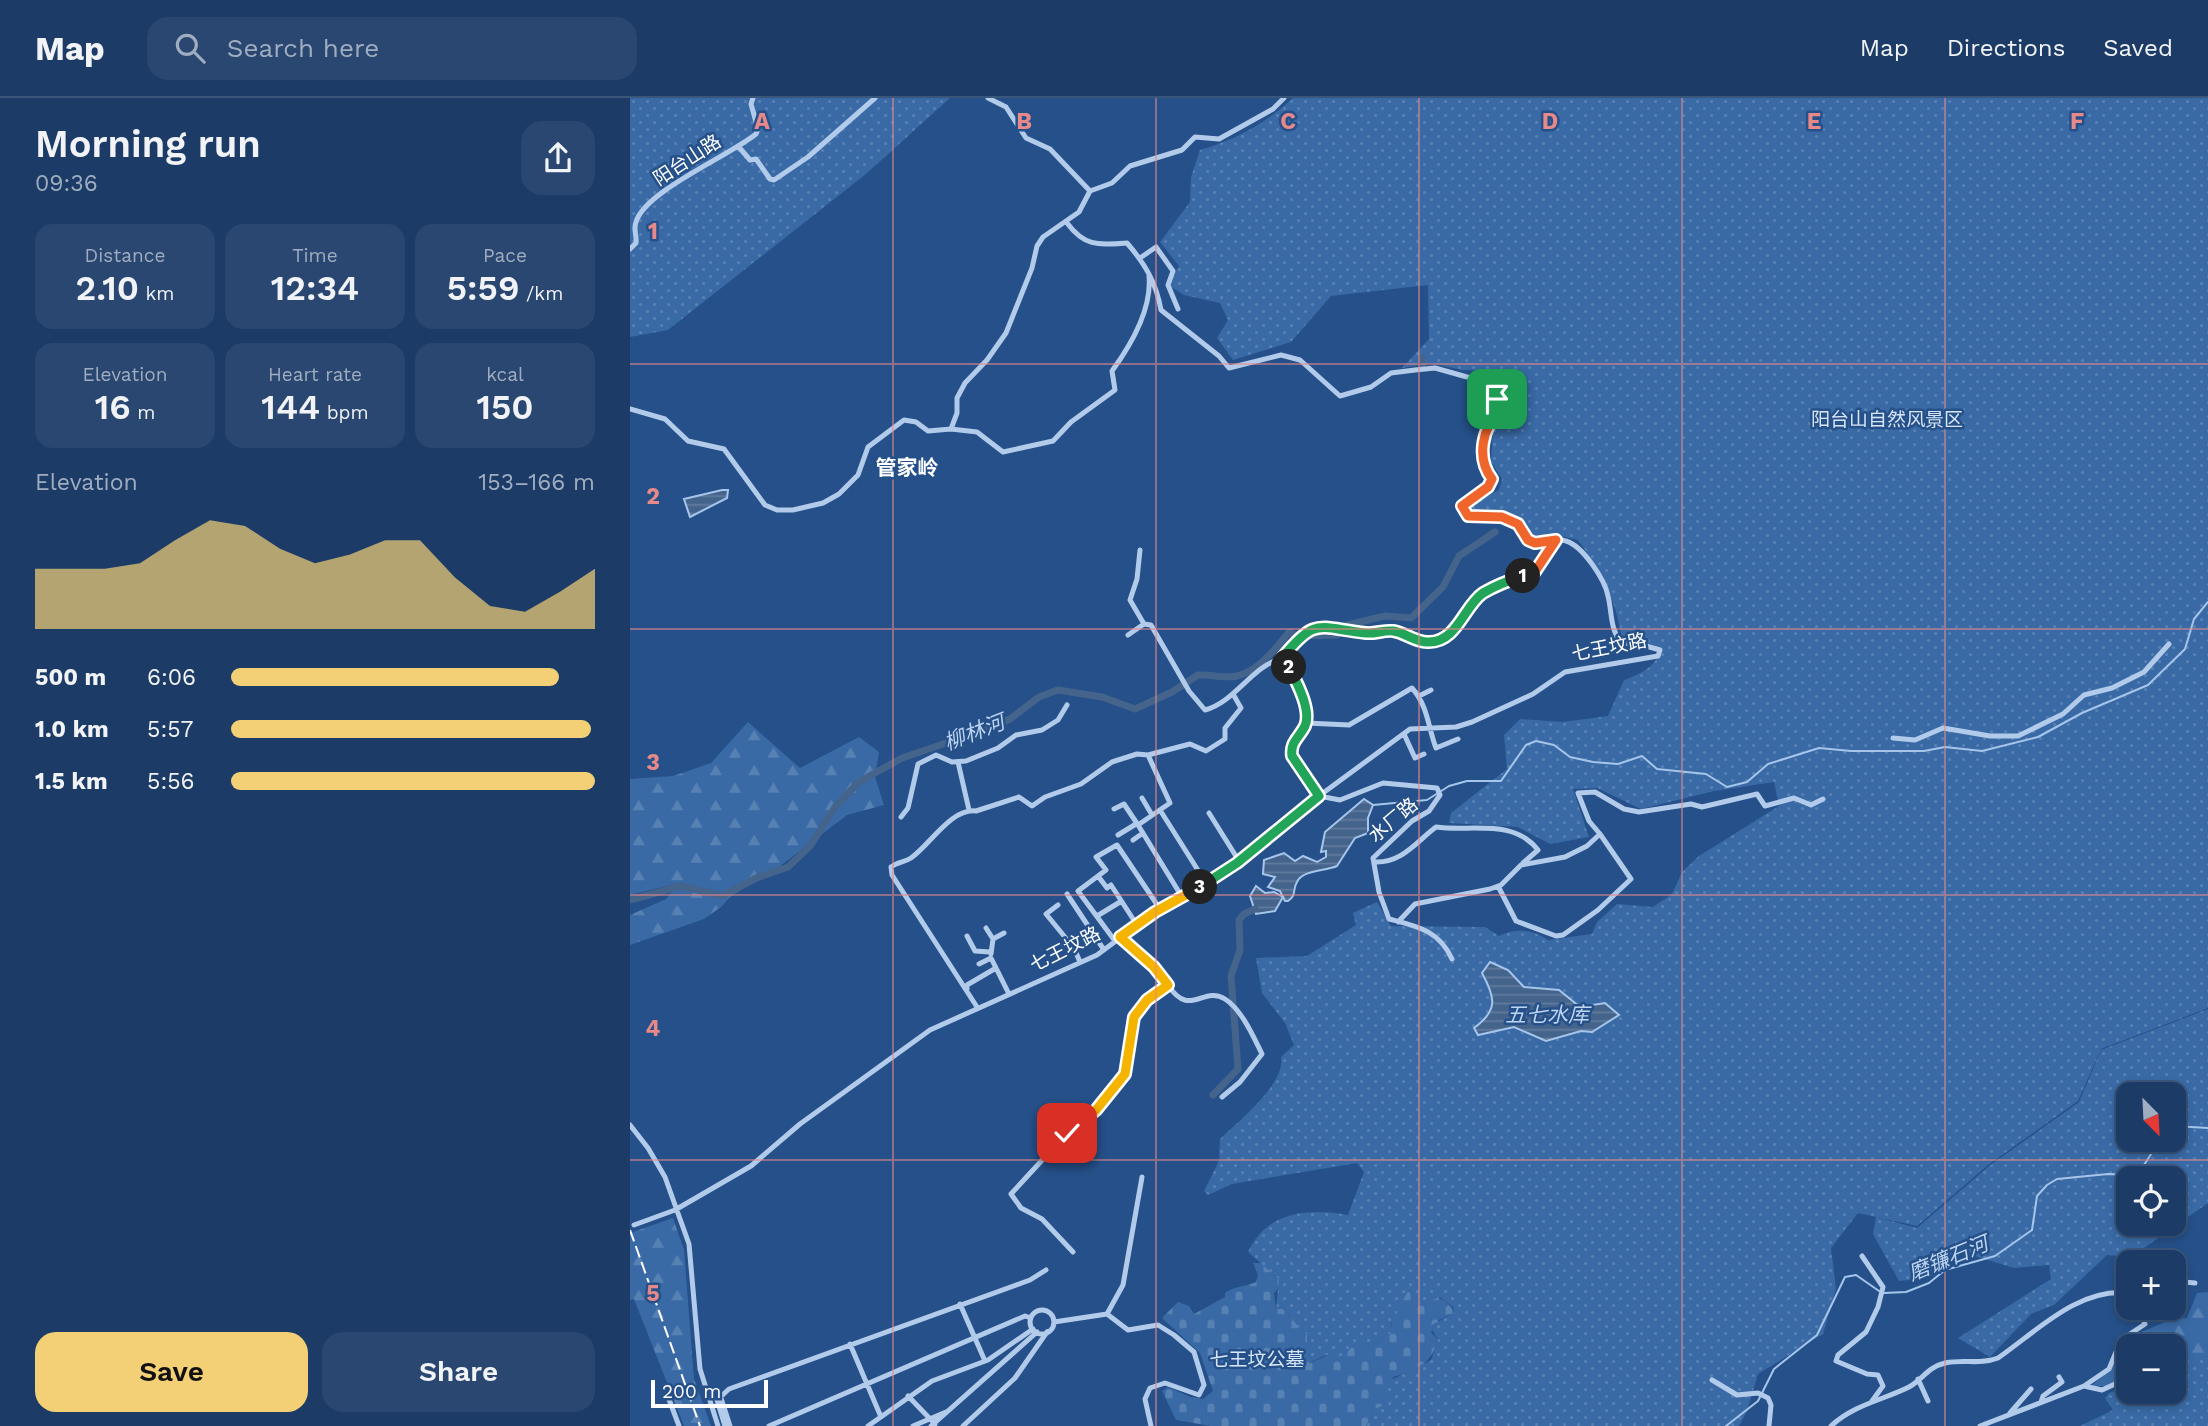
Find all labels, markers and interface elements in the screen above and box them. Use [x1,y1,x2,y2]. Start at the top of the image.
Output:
search box [147,17,637,80]
text: Map [35,29,105,68]
icon: search [171,29,209,67]
text: Search here [227,33,379,63]
text: Map [1860,34,1909,62]
text: Directions [1947,34,2065,62]
text: Saved [2103,34,2173,62]
text: A [754,108,770,135]
text: B [1016,108,1032,135]
text: C [1280,108,1296,135]
text: D [1542,108,1558,135]
text: E [1807,108,1821,135]
text: F [2070,108,2084,135]
button: share [521,121,595,195]
text: Morning run [35,122,261,166]
street label: 阳台山路 [649,130,725,190]
text: 09:36 [35,170,98,197]
text: 1 [648,218,658,245]
text: Distance [85,244,165,267]
text: Time [292,244,338,267]
text: Pace [483,244,527,267]
text: 2.10 [76,267,139,309]
text: 12:34 [271,267,359,309]
text: 5:59 [447,267,520,309]
text: km [139,282,174,305]
text: /km [520,282,563,305]
text: Elevation [83,363,167,386]
text: Heart rate [268,363,362,386]
text: kcal [486,363,524,386]
pin [1467,369,1527,429]
icon: arrive [1478,380,1516,418]
text: 16 [95,386,131,428]
text: 144 [261,386,320,428]
text: 150 [476,386,534,428]
text: m [131,401,155,424]
text: bpm [320,401,369,424]
park label: 阳台山自然风景区 [1811,408,1963,431]
district label: 管家岭 [876,455,939,480]
text: Elevation [35,469,138,496]
text: 153–166 m [478,469,595,496]
text: 2 [646,483,660,510]
pin: 1 [1506,559,1540,594]
text: 1 [1518,564,1527,587]
street label: 七王坟路 [1569,628,1649,666]
pin: 2 [1272,650,1306,684]
text: 2 [1283,655,1294,678]
text: 500 m [35,664,106,691]
text: 6:06 [147,664,196,691]
water label: 柳林河 [940,708,1012,755]
text: 1.0 km [35,716,109,743]
text: 5:57 [147,716,193,743]
text: 3 [646,749,660,776]
text: 1.5 km [35,768,108,795]
text: 5:56 [147,768,195,795]
street label: 水厂路 [1364,793,1422,847]
pin: 3 [1182,870,1218,904]
text: 3 [1194,875,1205,898]
street label: 七王坟路 [1026,921,1104,977]
water label: 五七水库 [1505,1002,1592,1027]
text: 4 [646,1015,661,1042]
north arrow [2116,1082,2186,1152]
map controls [2116,1082,2186,1404]
pin [1037,1103,1097,1163]
icon: check [1048,1114,1086,1152]
button: locate [2116,1166,2186,1236]
water label: 磨镰石河 [1904,1229,1995,1285]
button: + [2116,1250,2186,1320]
text: 5 [646,1280,660,1307]
button: Save [35,1332,308,1412]
button: Share [322,1332,595,1412]
button: − [2116,1334,2186,1404]
park label: 七王坟公墓 [1209,1348,1305,1371]
scale bar [651,1377,768,1409]
text: 200 m [662,1380,721,1403]

